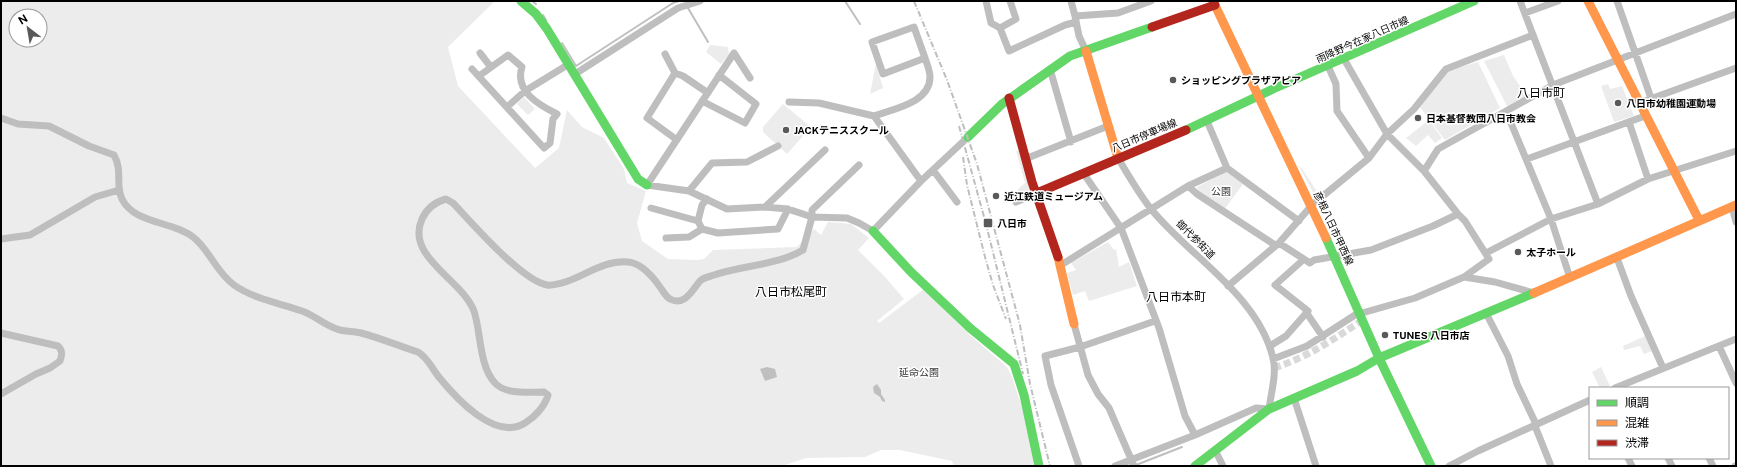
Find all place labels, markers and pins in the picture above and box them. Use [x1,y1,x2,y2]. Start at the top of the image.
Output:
place label: ショッピングプラザアピア [1181,74,1301,86]
marker: ショッピングプラザアピア [1168,75,1178,85]
place label: 八日市幼稚園運動場 [1626,97,1716,109]
marker: 八日市幼稚園運動場 [1613,98,1623,108]
place label: 日本基督教団八日市教会 [1426,112,1536,124]
marker: 日本基督教団八日市教会 [1413,113,1423,123]
place label: JACKテニススクール [794,124,889,136]
marker: JACKテニススクール [781,125,791,135]
place label: 近江鉄道ミュージアム [1004,190,1103,202]
marker: 近江鉄道ミュージアム [991,191,1001,201]
marker: 八日市 [982,217,994,229]
place label: 八日市 [997,217,1027,229]
place label: 太子ホール [1526,246,1576,258]
marker: 太子ホール [1513,247,1523,257]
place label: TUNES 八日市店 [1393,329,1470,341]
marker: TUNES 八日市店 [1380,330,1390,340]

